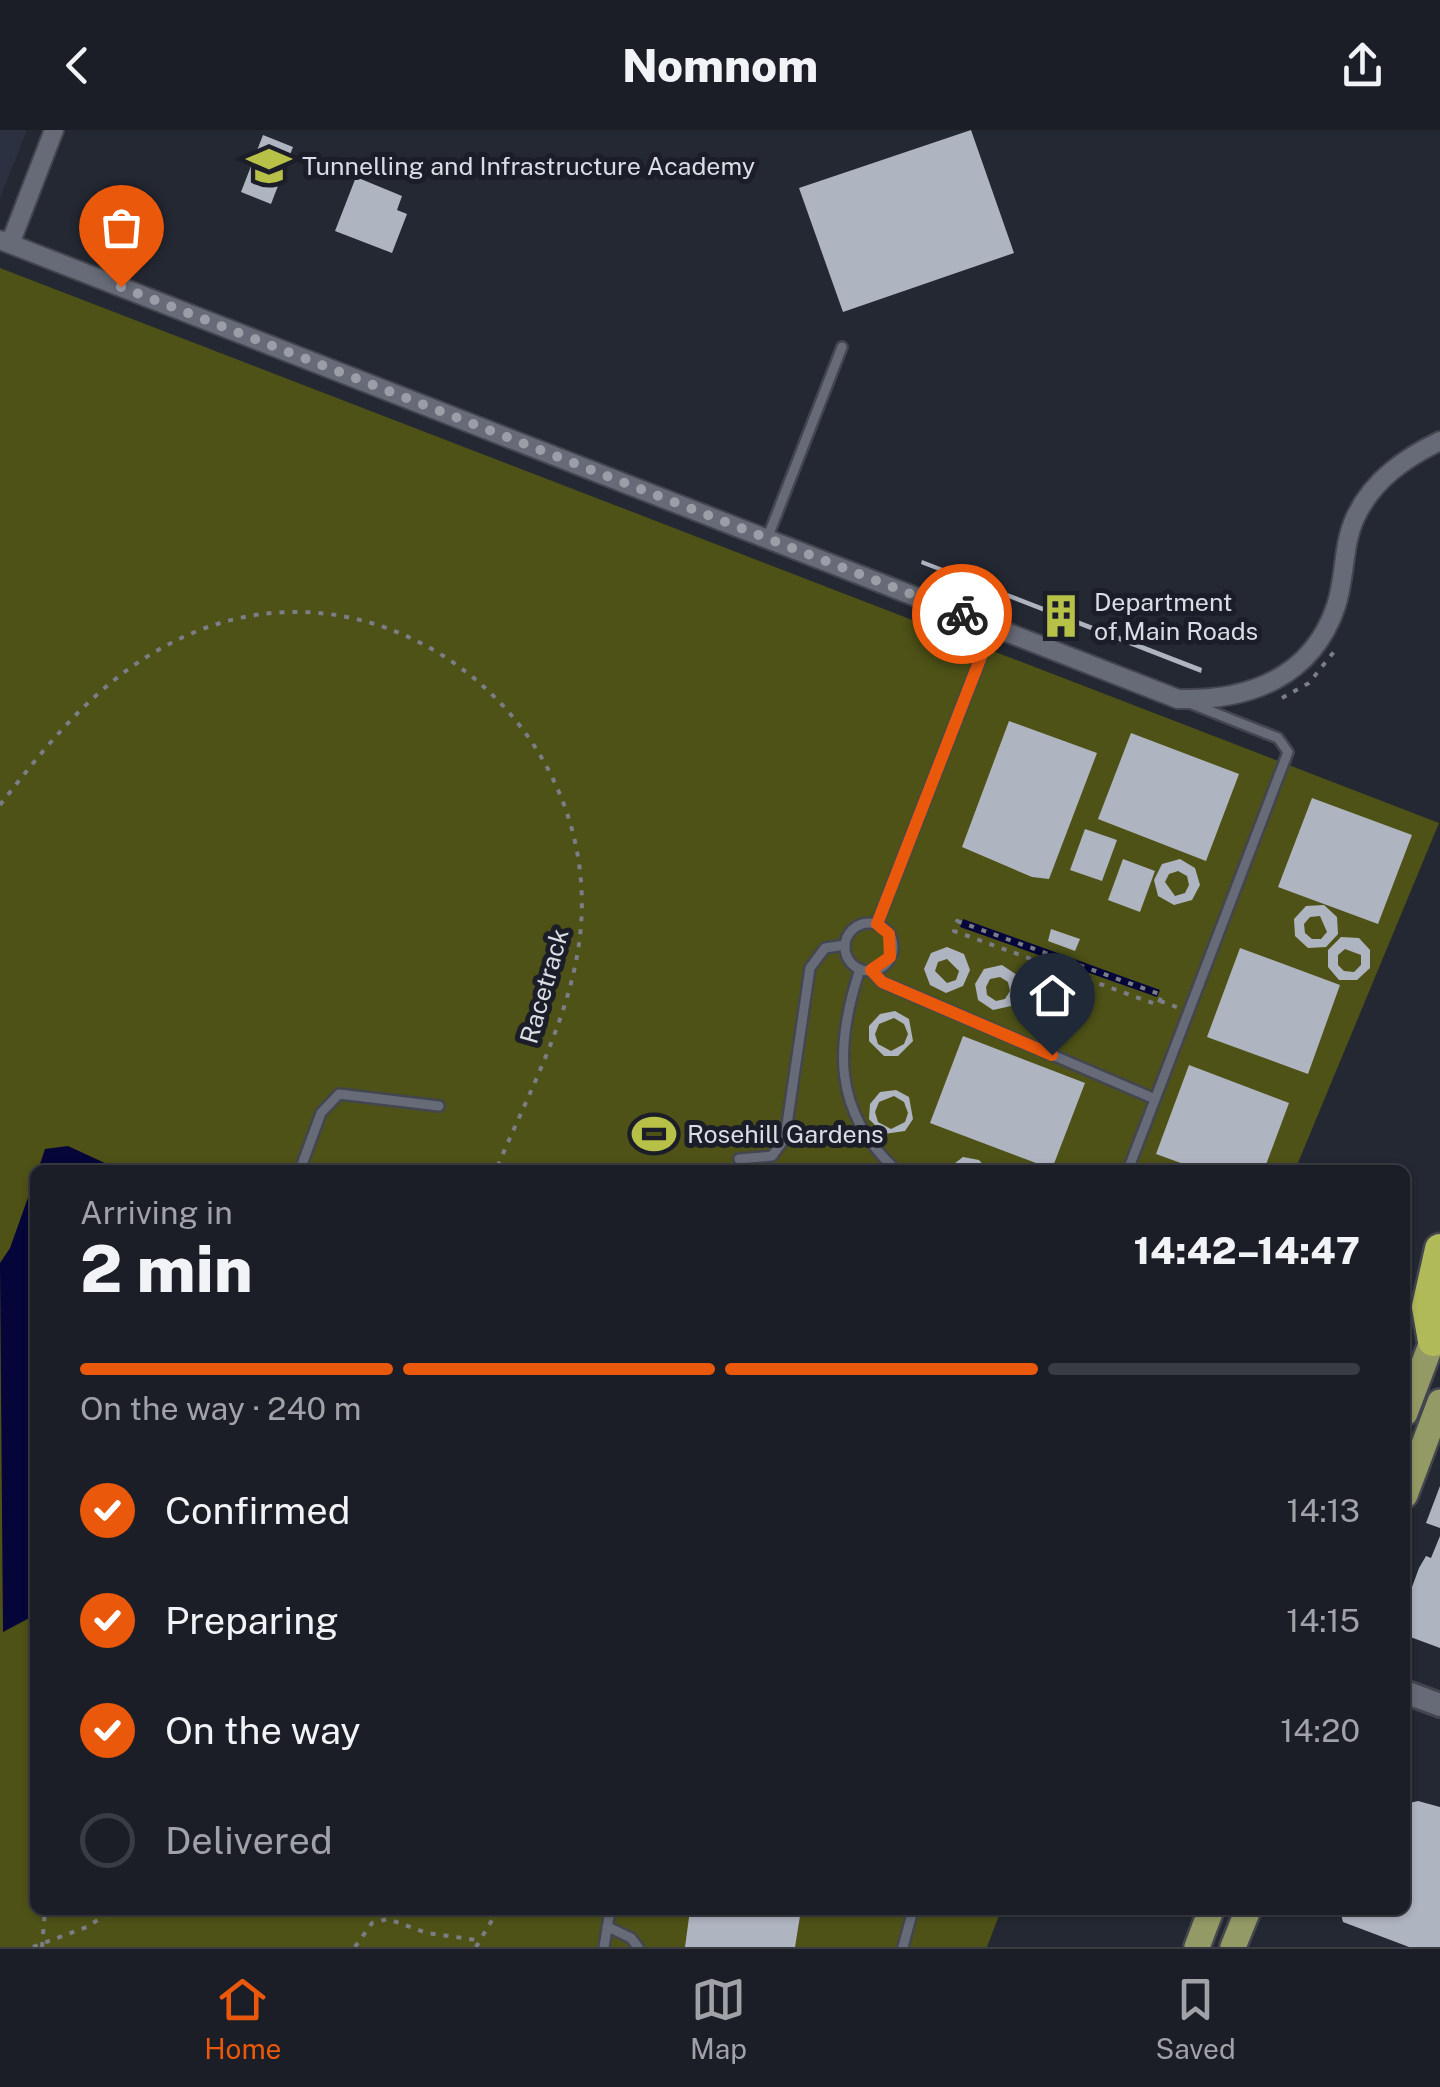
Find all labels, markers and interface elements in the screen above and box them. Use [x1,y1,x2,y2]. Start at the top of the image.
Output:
icon: back [50,38,105,93]
icon: share [1335,38,1390,93]
text: Nomnom [622,39,818,92]
school or university icon: Tunnelling and Infrastructure Academy [245,142,293,190]
place label: Tunnelling and Infrastructure Academy [302,151,755,181]
pin [79,185,164,288]
icon: bag [94,200,149,255]
courier [912,564,1012,664]
icon: bike [935,587,990,642]
place label: Department of Main Roads [1094,587,1258,646]
building icon: Department of Main Roads [1037,592,1085,640]
street label: Racetrack [513,925,575,1047]
pin [1010,953,1095,1056]
icon: home [1025,968,1080,1023]
sports icon: Rosehill Gardens [630,1110,678,1158]
place label: Rosehill Gardens [687,1119,884,1149]
text: Arriving in [80,1194,233,1231]
text: 14:42–14:47 [1133,1228,1360,1273]
text: 2 min [80,1230,253,1307]
text: On the way · 240 m [80,1390,362,1427]
icon: check [80,1483,135,1538]
text: Confirmed [165,1488,350,1533]
text: 14:13 [1286,1492,1360,1529]
icon: check [80,1593,135,1648]
text: Preparing [165,1598,339,1643]
text: 14:15 [1286,1602,1360,1639]
icon: check [80,1703,135,1758]
text: On the way [165,1708,361,1753]
text: 14:20 [1280,1712,1360,1749]
text: Delivered [165,1818,333,1863]
tab: Home [204,1972,281,2065]
tab: Map [690,1972,747,2065]
tab: Saved [1156,1972,1236,2065]

